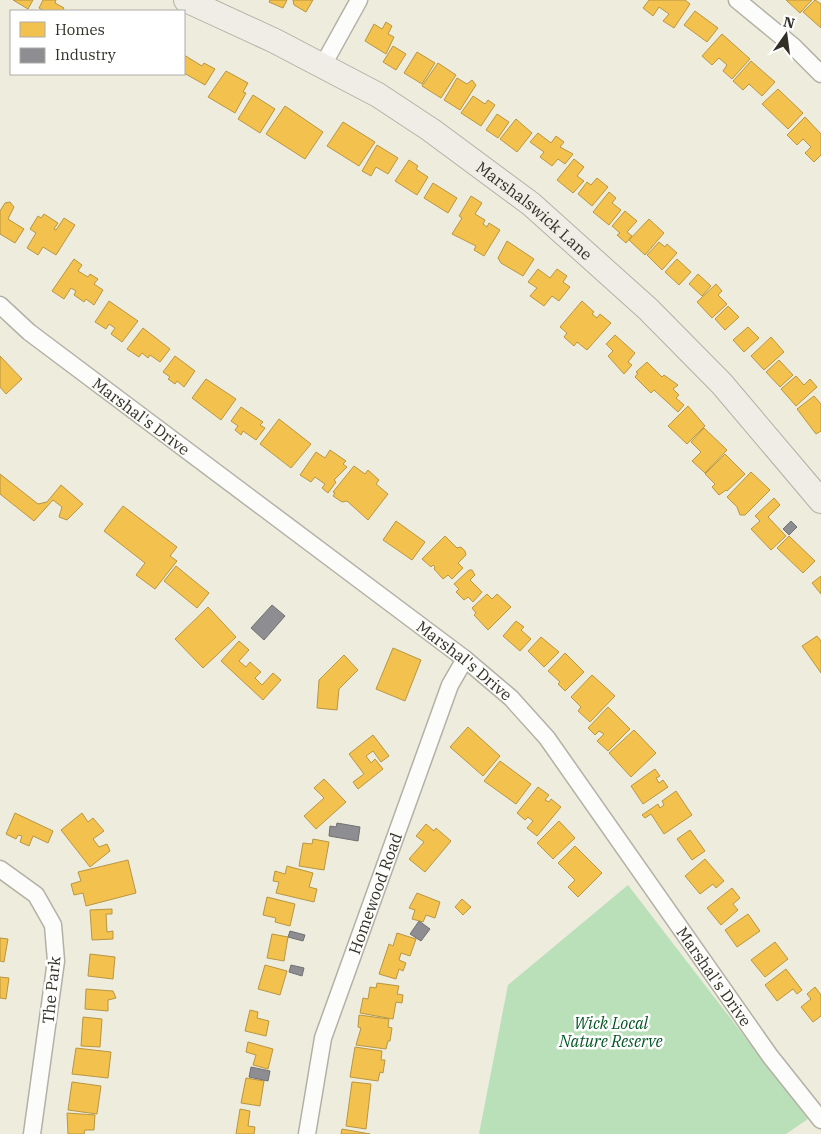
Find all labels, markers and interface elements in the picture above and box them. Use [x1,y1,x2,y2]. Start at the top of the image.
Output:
legend [10,10,185,75]
north arrow [761,10,811,60]
text: N [782,12,797,32]
text: Homes [55,20,105,39]
text: Industry [55,45,116,64]
street label: Marshalswick Lane [472,157,597,264]
street label: Marshal's Drive [89,373,194,459]
street label: Marshal's Drive [413,616,516,705]
street label: Homewood Road [344,830,406,957]
street label: Marshal's Drive [672,923,756,1030]
street label: The Park [38,955,65,1025]
park label: Wick Local Nature Reserve [558,1013,663,1051]

